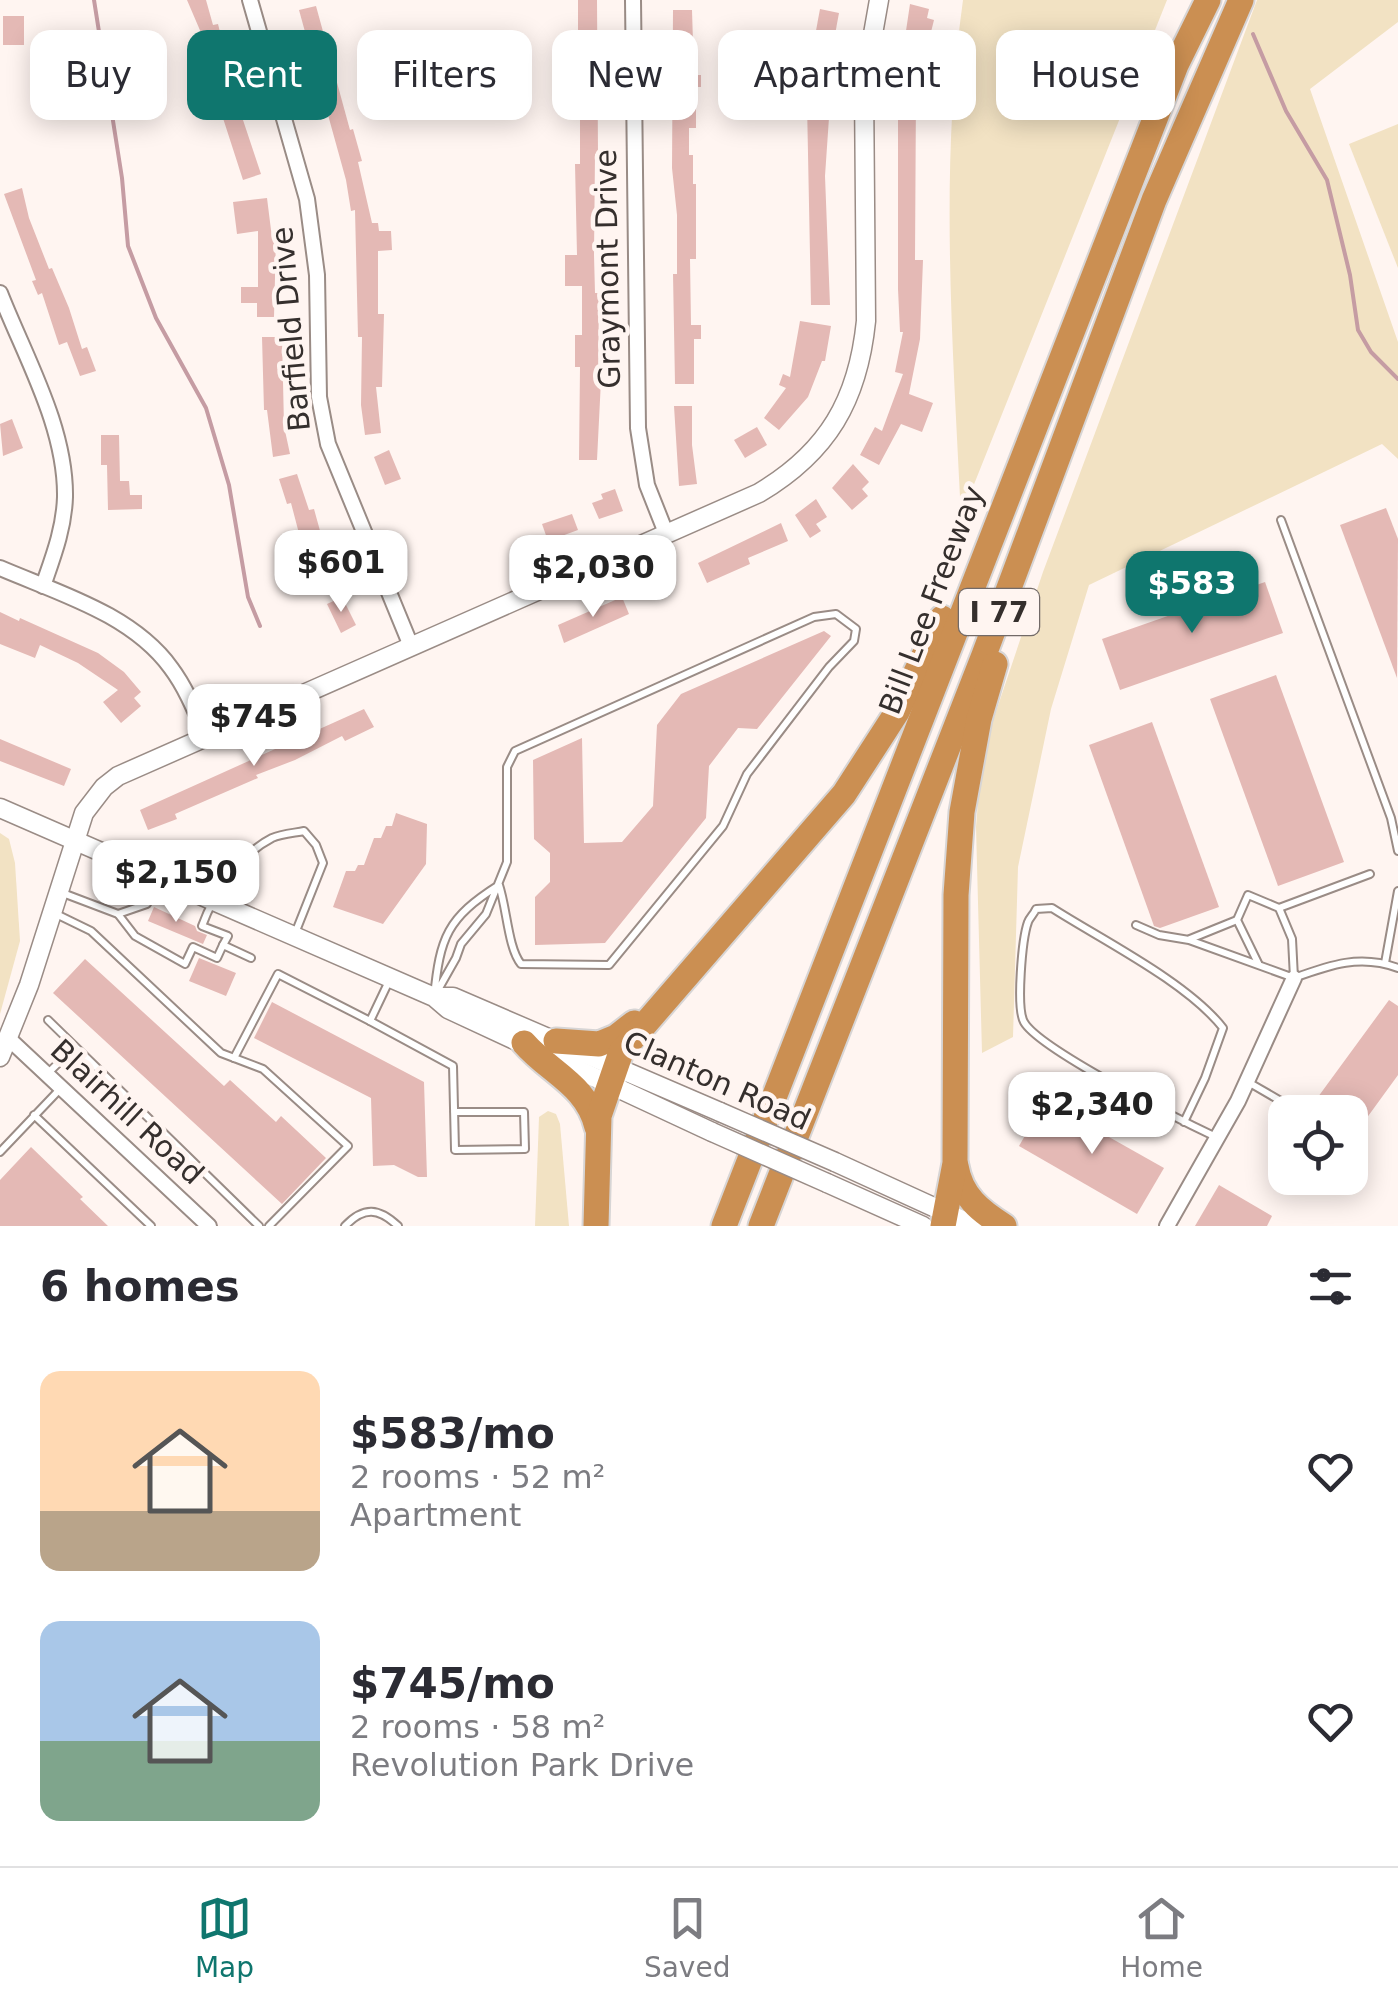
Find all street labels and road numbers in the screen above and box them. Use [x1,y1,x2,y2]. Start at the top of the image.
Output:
street label: Graymont Drive [588,149,627,389]
street label: Barfield Drive [264,225,317,433]
street label: Bill Lee Freeway [872,481,991,719]
road number: I 77 [959,589,1039,635]
street label: Clanton Road [618,1024,816,1137]
street label: Blairhill Road [44,1032,211,1191]

